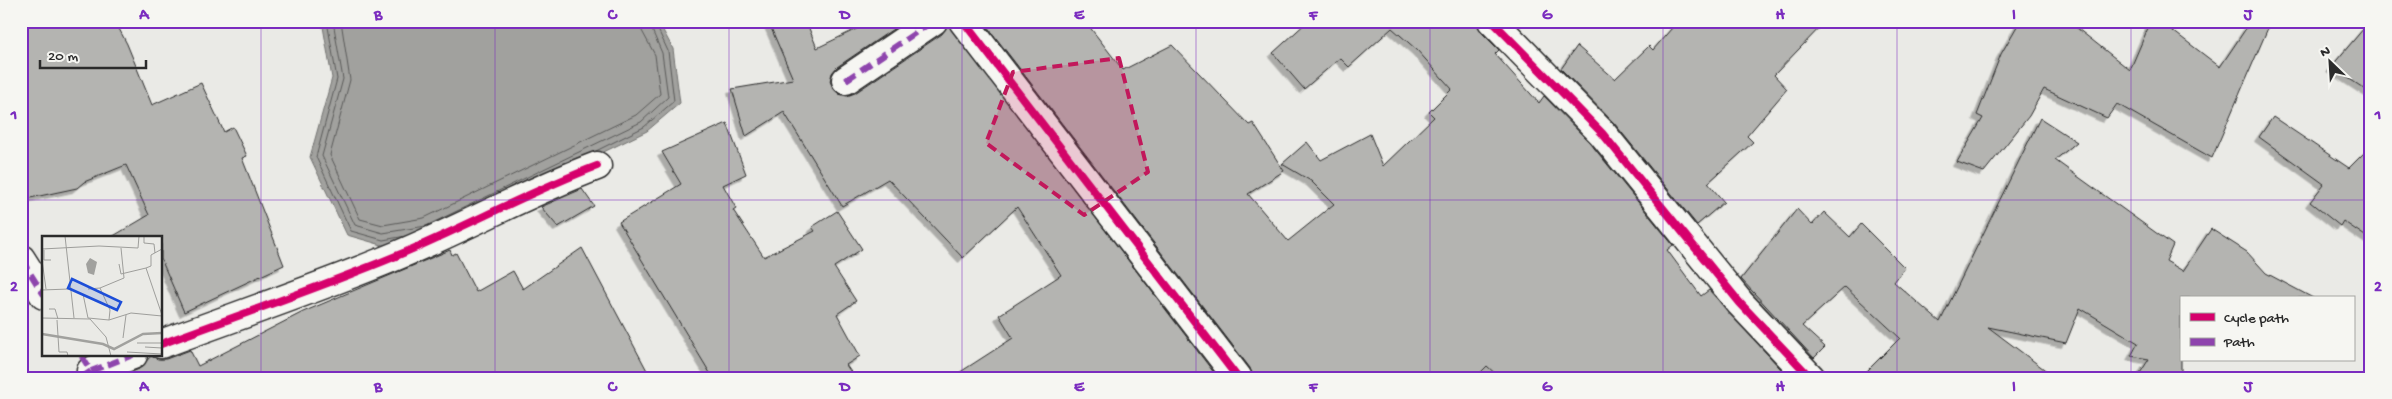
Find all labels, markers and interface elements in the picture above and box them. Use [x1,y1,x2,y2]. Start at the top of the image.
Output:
text: A [138,7,150,26]
text: B [373,7,383,26]
text: C [607,7,618,26]
text: D [838,7,851,26]
text: E [1074,7,1085,26]
text: F [1308,7,1319,26]
text: G [1542,7,1553,26]
text: H [1775,7,1785,26]
text: I [2012,7,2016,26]
text: J [2243,7,2254,26]
scale bar [40,38,146,70]
north arrow [2304,38,2354,88]
text: N [2318,43,2333,62]
text: 20 m [48,48,78,66]
text: 1 [10,107,17,126]
text: 1 [2374,107,2381,126]
inset map [42,236,162,356]
text: 2 [10,279,18,298]
text: 2 [2374,279,2382,298]
legend [2180,296,2354,362]
text: Cycle path [2224,310,2289,328]
text: Path [2223,334,2255,352]
text: A [138,379,150,398]
text: B [373,379,383,398]
text: C [607,379,618,398]
text: D [838,379,851,398]
text: E [1074,379,1085,398]
text: F [1308,379,1319,398]
text: G [1542,379,1553,398]
text: H [1775,379,1785,398]
text: I [2012,379,2016,398]
text: J [2243,379,2254,398]

